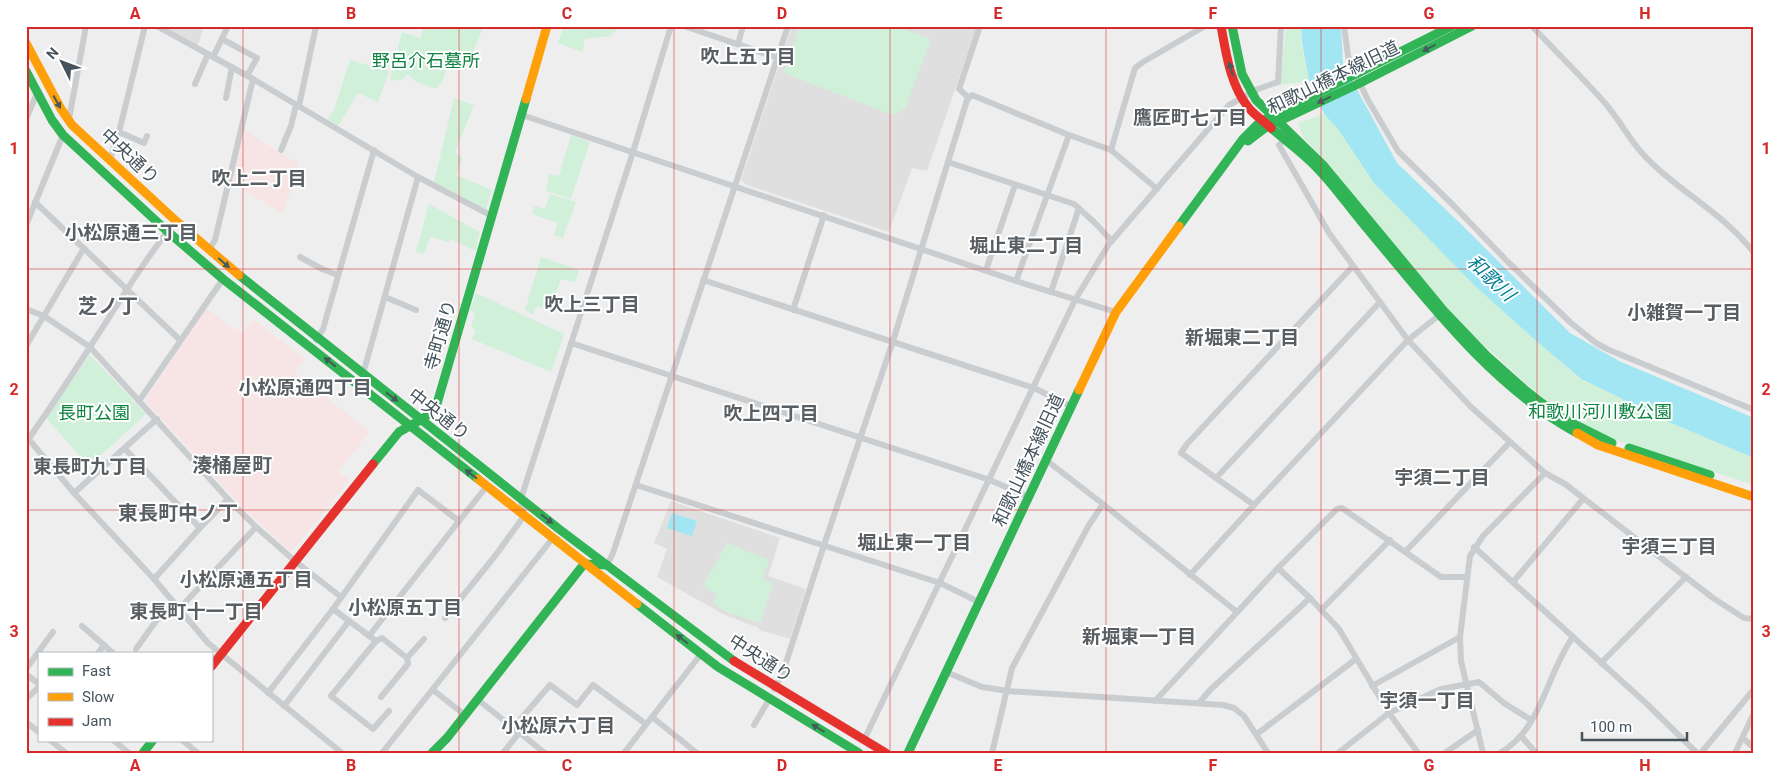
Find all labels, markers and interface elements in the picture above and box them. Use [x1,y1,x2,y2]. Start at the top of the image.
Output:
text: A [130,4,141,23]
text: B [346,4,356,23]
text: C [562,4,572,23]
text: D [777,4,787,23]
text: E [994,4,1003,23]
text: F [1209,4,1218,23]
text: G [1424,4,1435,23]
text: H [1639,4,1651,23]
street label: 和歌山橋本線旧道 [1264,36,1402,118]
north arrow [38,38,88,88]
text: N [43,44,62,62]
one-way arrow [1421,44,1436,52]
district label: 吹上五丁目 [700,45,796,68]
park label: 野呂介石墓所 [372,50,480,71]
one-way arrow [1226,61,1234,76]
one-way arrow [53,95,62,108]
one-way arrow [1317,96,1331,104]
district label: 鷹匠町七丁目 [1133,106,1247,129]
street label: 中央通り [97,124,163,188]
text: 1 [9,139,19,158]
text: 1 [1761,139,1771,158]
district label: 吹上二丁目 [211,167,307,190]
district label: 小松原通三丁目 [64,221,198,244]
district label: 堀止東二丁目 [969,234,1083,257]
water label: 和歌川 [1462,250,1521,307]
one-way arrow [217,257,229,269]
district label: 吹上三丁目 [544,293,640,316]
district label: 芝ノ丁 [78,294,138,318]
street label: 寺町通り [420,298,460,372]
district label: 小雑賀一丁目 [1627,301,1741,324]
district label: 新堀東二丁目 [1185,326,1299,349]
one-way arrow [324,357,337,368]
district label: 小松原通四丁目 [238,376,372,399]
text: 2 [9,380,19,399]
text: 2 [1761,380,1771,399]
street label: 中央通り [404,384,474,444]
street label: 和歌山橋本線旧道 [988,390,1068,530]
one-way arrow [385,392,398,403]
park label: 和歌川河川敷公園 [1528,401,1672,422]
park label: 長町公園 [58,402,130,423]
district label: 吹上四丁目 [723,402,819,425]
district label: 湊桶屋町 [192,453,272,477]
district label: 東長町九丁目 [33,455,147,478]
district label: 宇須二丁目 [1394,466,1490,489]
one-way arrow [465,468,478,479]
district label: 東長町中ノ丁 [118,501,238,525]
one-way arrow [540,514,553,525]
district label: 堀止東一丁目 [857,531,971,554]
district label: 宇須三丁目 [1621,535,1717,558]
district label: 小松原通五丁目 [179,568,313,591]
district label: 小松原五丁目 [348,596,462,619]
district label: 東長町十一丁目 [129,600,263,623]
text: 3 [9,622,19,641]
text: 3 [1761,622,1771,641]
district label: 新堀東一丁目 [1082,625,1196,648]
street label: 中央通り [725,630,797,686]
one-way arrow [675,634,689,644]
legend [38,652,212,742]
text: Fast [82,662,111,680]
text: Slow [82,688,114,706]
district label: 宇須一丁目 [1379,689,1475,712]
scale bar [1582,709,1688,741]
text: Jam [82,712,112,730]
district label: 小松原六丁目 [501,714,615,737]
text: 100 m [1590,718,1632,736]
one-way arrow [811,723,824,732]
text: A [130,756,141,775]
text: B [346,756,356,775]
text: C [562,756,572,775]
text: D [777,756,787,775]
text: E [994,756,1003,775]
text: F [1209,756,1218,775]
text: G [1424,756,1435,775]
text: H [1639,756,1651,775]

